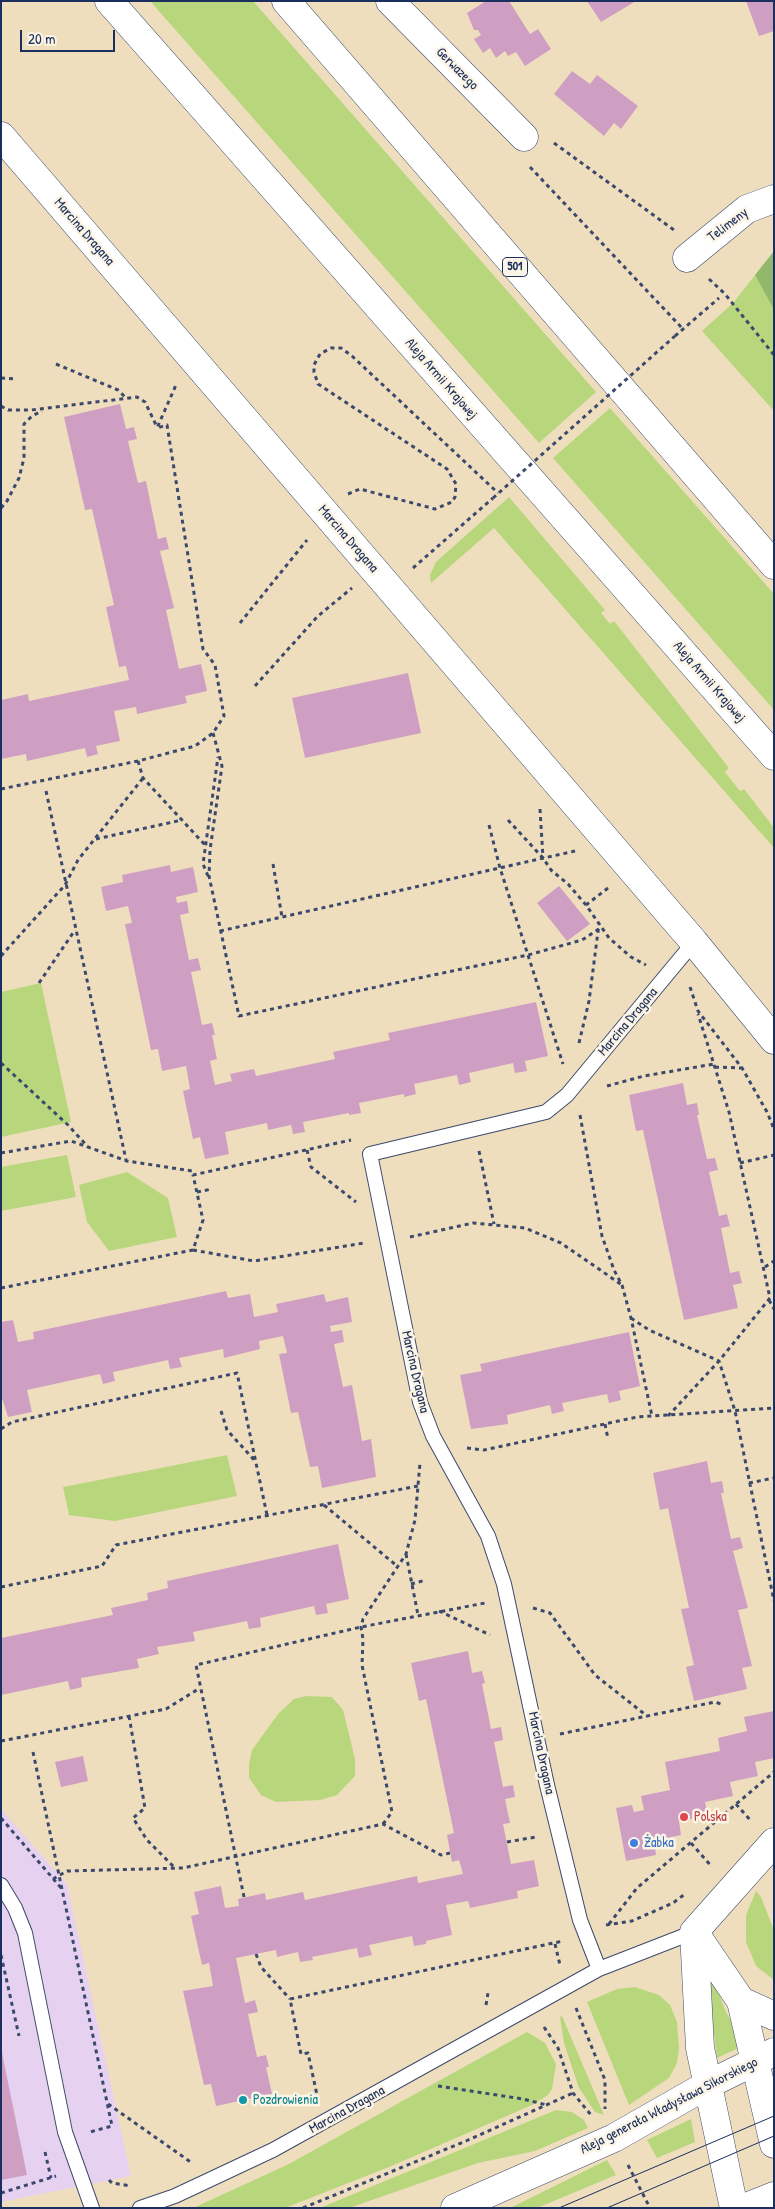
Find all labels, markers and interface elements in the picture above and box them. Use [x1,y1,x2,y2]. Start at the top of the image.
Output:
scale bar [22,20,118,52]
text: 20 m [28,28,55,49]
street label: Gerwazego [432,44,482,94]
street label: Marcina Dragana [50,195,118,269]
street label: Telimeny [704,204,752,246]
road number: 501 [502,258,528,276]
street label: Aleja Armii Krajowej [401,335,481,423]
street label: Marcina Dragana [314,502,382,576]
street label: Aleja Armii Krajowej [669,638,749,726]
street label: Marcina Dragana [595,984,661,1060]
street label: Marcina Dragana [397,1329,433,1415]
street label: Marcina Dragana [524,1710,558,1796]
place label: Polska [694,1809,727,1825]
marker: Polska [678,1811,690,1823]
place label: Żabka [644,1835,674,1851]
marker: Żabka [628,1837,640,1849]
street label: Aleja generała Władysława Sikorskiego [577,2054,761,2158]
street label: Marcina Dragana [306,2082,388,2138]
place label: Pozdrowienia [253,2092,318,2108]
marker: Pozdrowienia [237,2094,249,2106]

